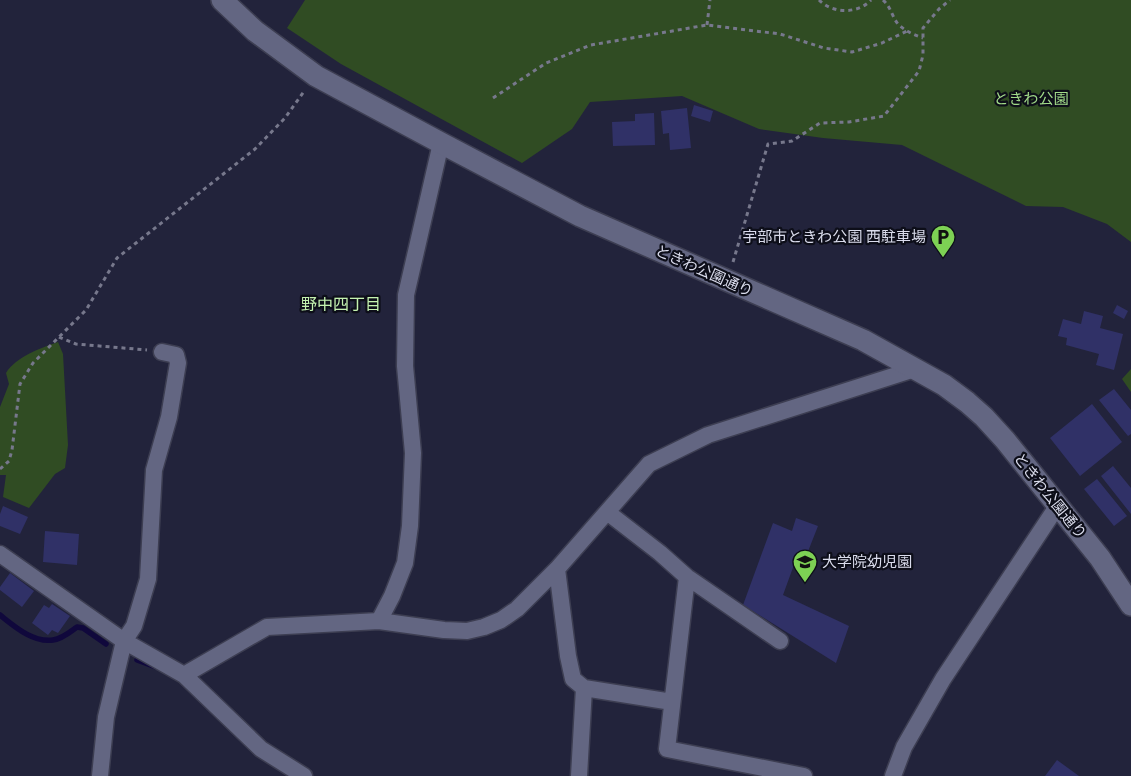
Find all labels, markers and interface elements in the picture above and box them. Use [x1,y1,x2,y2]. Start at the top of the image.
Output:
park label: ときわ公園 [993,90,1069,108]
parking icon: 宇部市ときわ公園 西駐車場 [930,224,956,258]
place label: 宇部市ときわ公園 西駐車場 [742,228,926,246]
street label: ときわ公園通り [652,241,756,301]
district label: 野中四丁目 [301,295,381,314]
street label: ときわ公園通り [1010,450,1090,542]
school or university icon: 大学院幼児園 [792,549,818,583]
place label: 大学院幼児園 [822,553,912,571]

